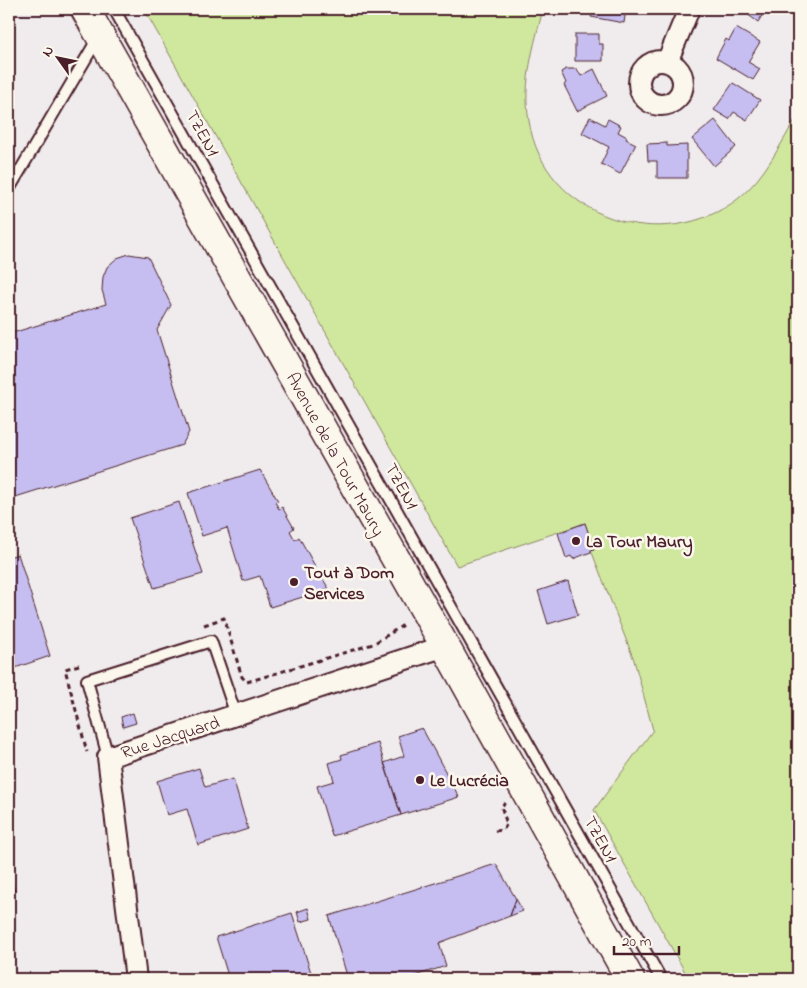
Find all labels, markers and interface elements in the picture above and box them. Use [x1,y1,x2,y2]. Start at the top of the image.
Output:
north arrow [32,32,82,82]
text: N [37,42,60,61]
street label: TZEN1 [178,106,225,162]
street label: Avenue de la Tour Maury [278,368,390,542]
street label: TZEN1 [377,459,424,515]
place label: La Tour Maury [586,530,693,557]
marker: La Tour Maury [570,535,582,547]
place label: Tout à Dom Services [304,561,394,608]
marker: Tout à Dom Services [288,576,300,588]
street label: Rue Jacquard [118,711,223,767]
place label: Le Lucrécia [430,769,509,795]
marker: Le Lucrécia [414,774,426,786]
street label: TZEN1 [576,812,623,868]
scale bar [614,923,680,955]
text: 20 m [622,931,652,953]

